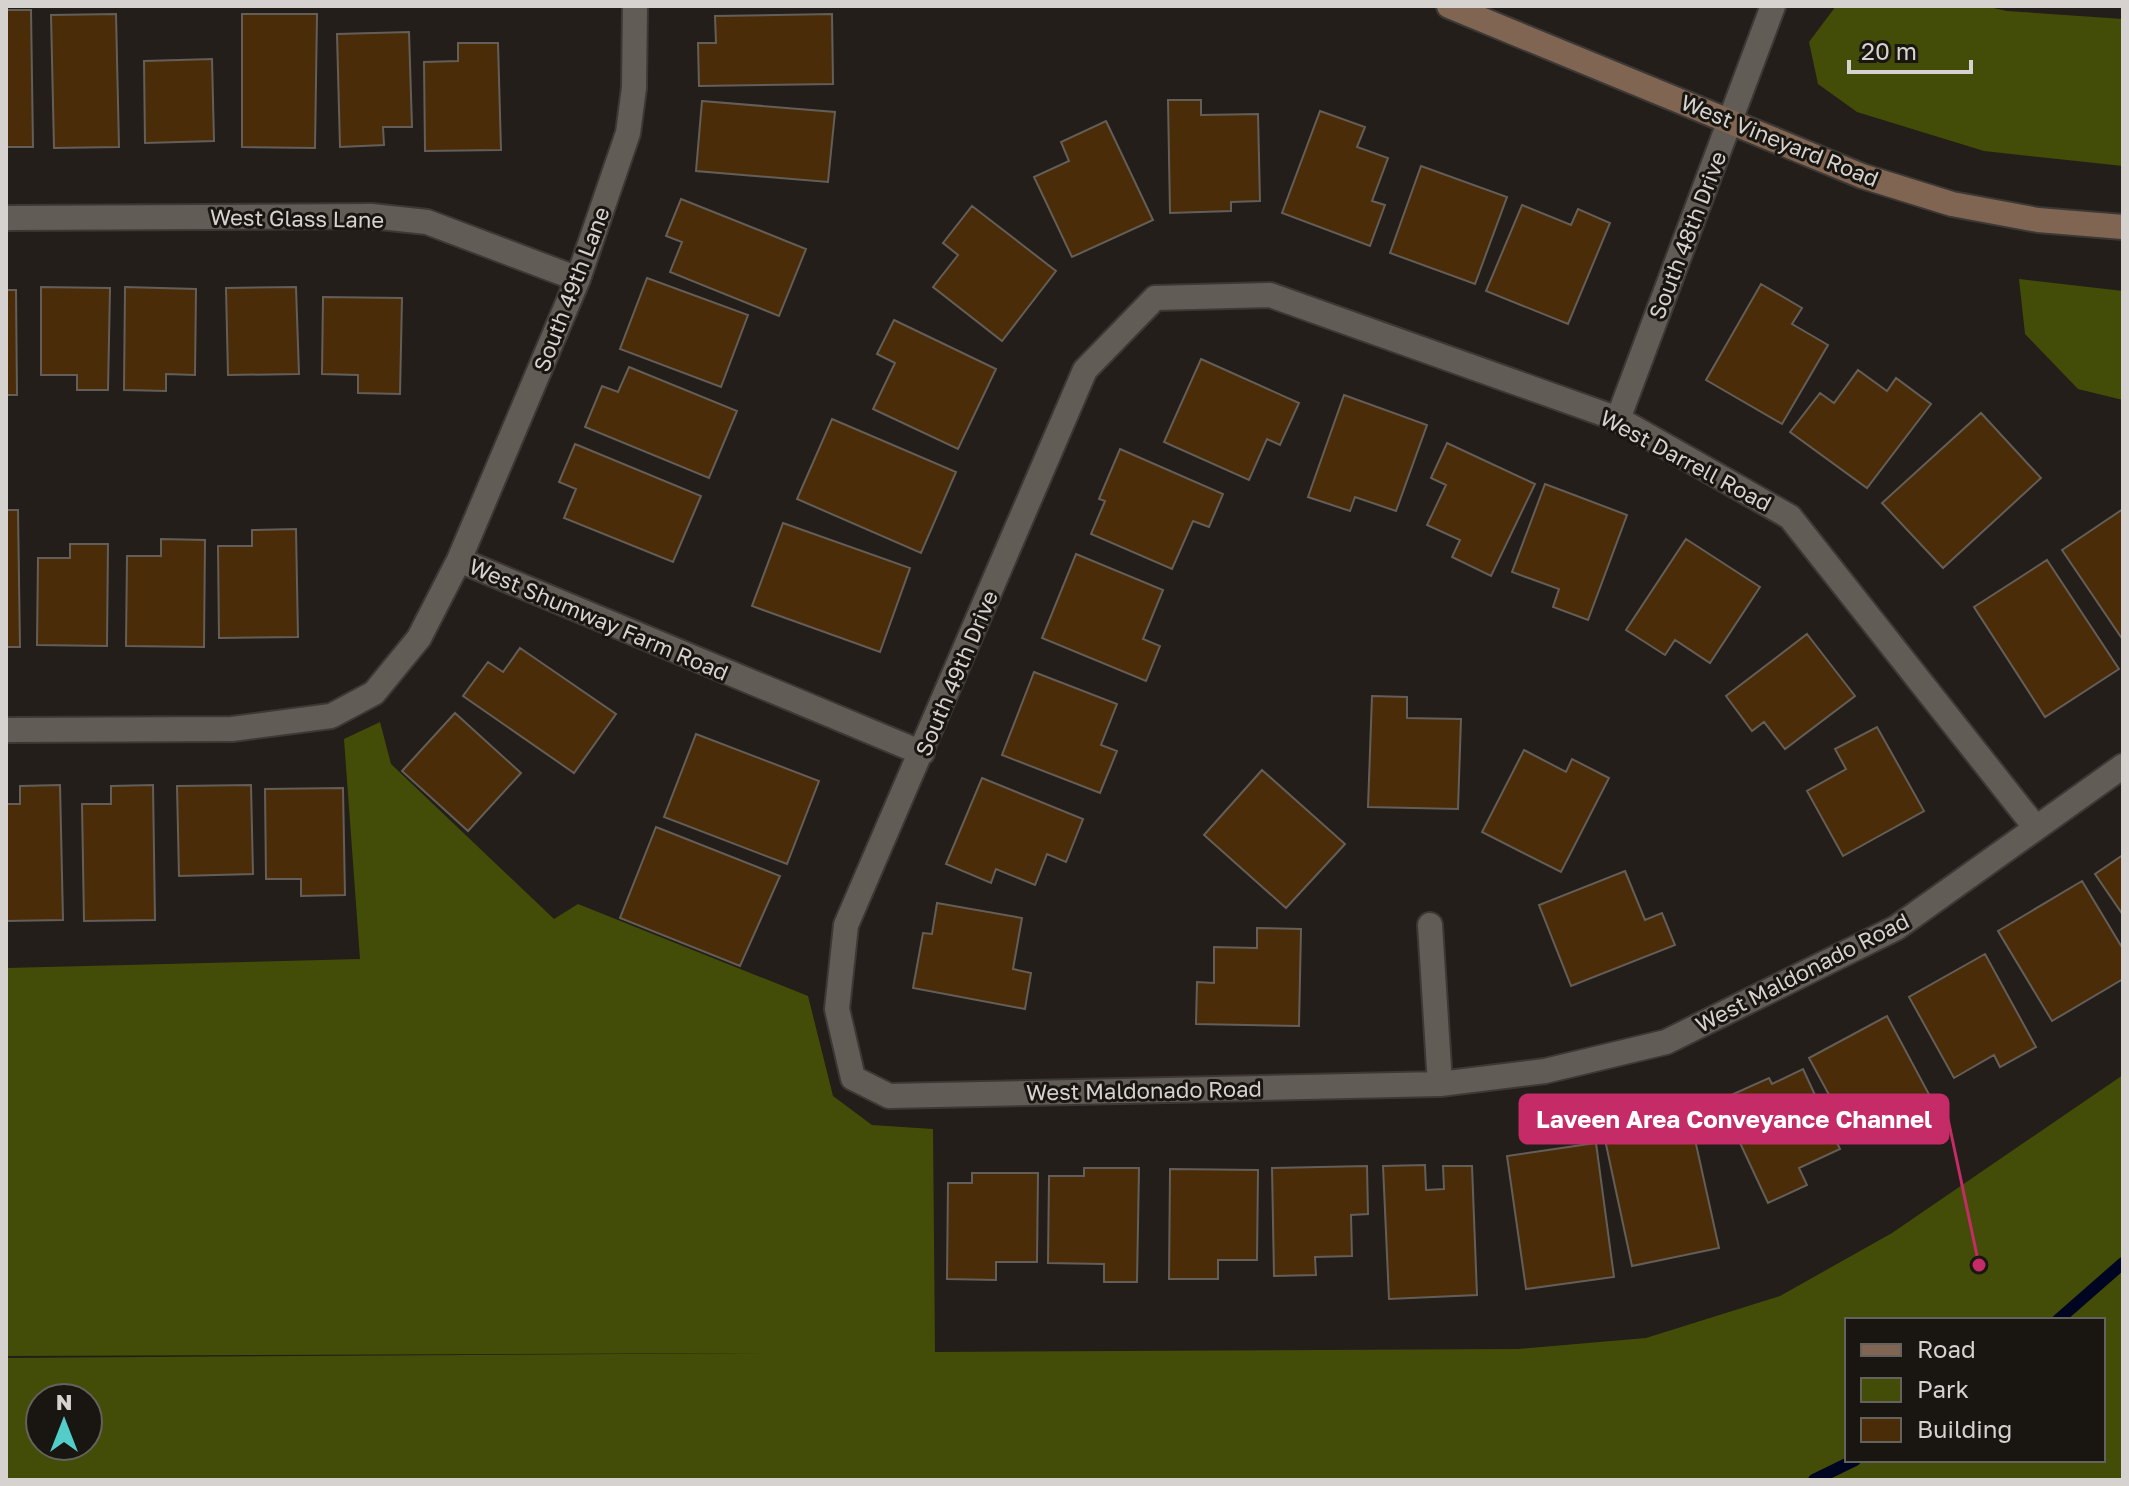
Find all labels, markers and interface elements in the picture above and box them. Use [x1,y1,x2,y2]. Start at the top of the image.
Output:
scale bar [1849,24,1971,74]
text: 20 m [1861,36,1917,65]
street label: West Vineyard Road [1677,88,1883,192]
street label: South 48th Drive [1643,147,1731,323]
street label: West Glass Lane [210,203,384,233]
street label: South 49th Lane [527,203,615,375]
street label: West Darrell Road [1596,403,1776,517]
street label: West Shumway Farm Road [465,552,733,686]
street label: South 49th Drive [909,586,1003,760]
street label: West Maldonado Road [1691,906,1913,1038]
street label: West Maldonado Road [1026,1074,1262,1106]
callout: Laveen Area Conveyance Channel [1520,1095,1948,1143]
text: Laveen Area Conveyance Channel [1536,1104,1932,1133]
legend [1845,1318,2105,1462]
text: Road [1917,1334,1976,1363]
text: Park [1917,1374,1969,1403]
north arrow [24,1382,104,1462]
text: N [56,1388,72,1415]
text: Building [1917,1414,2012,1443]

